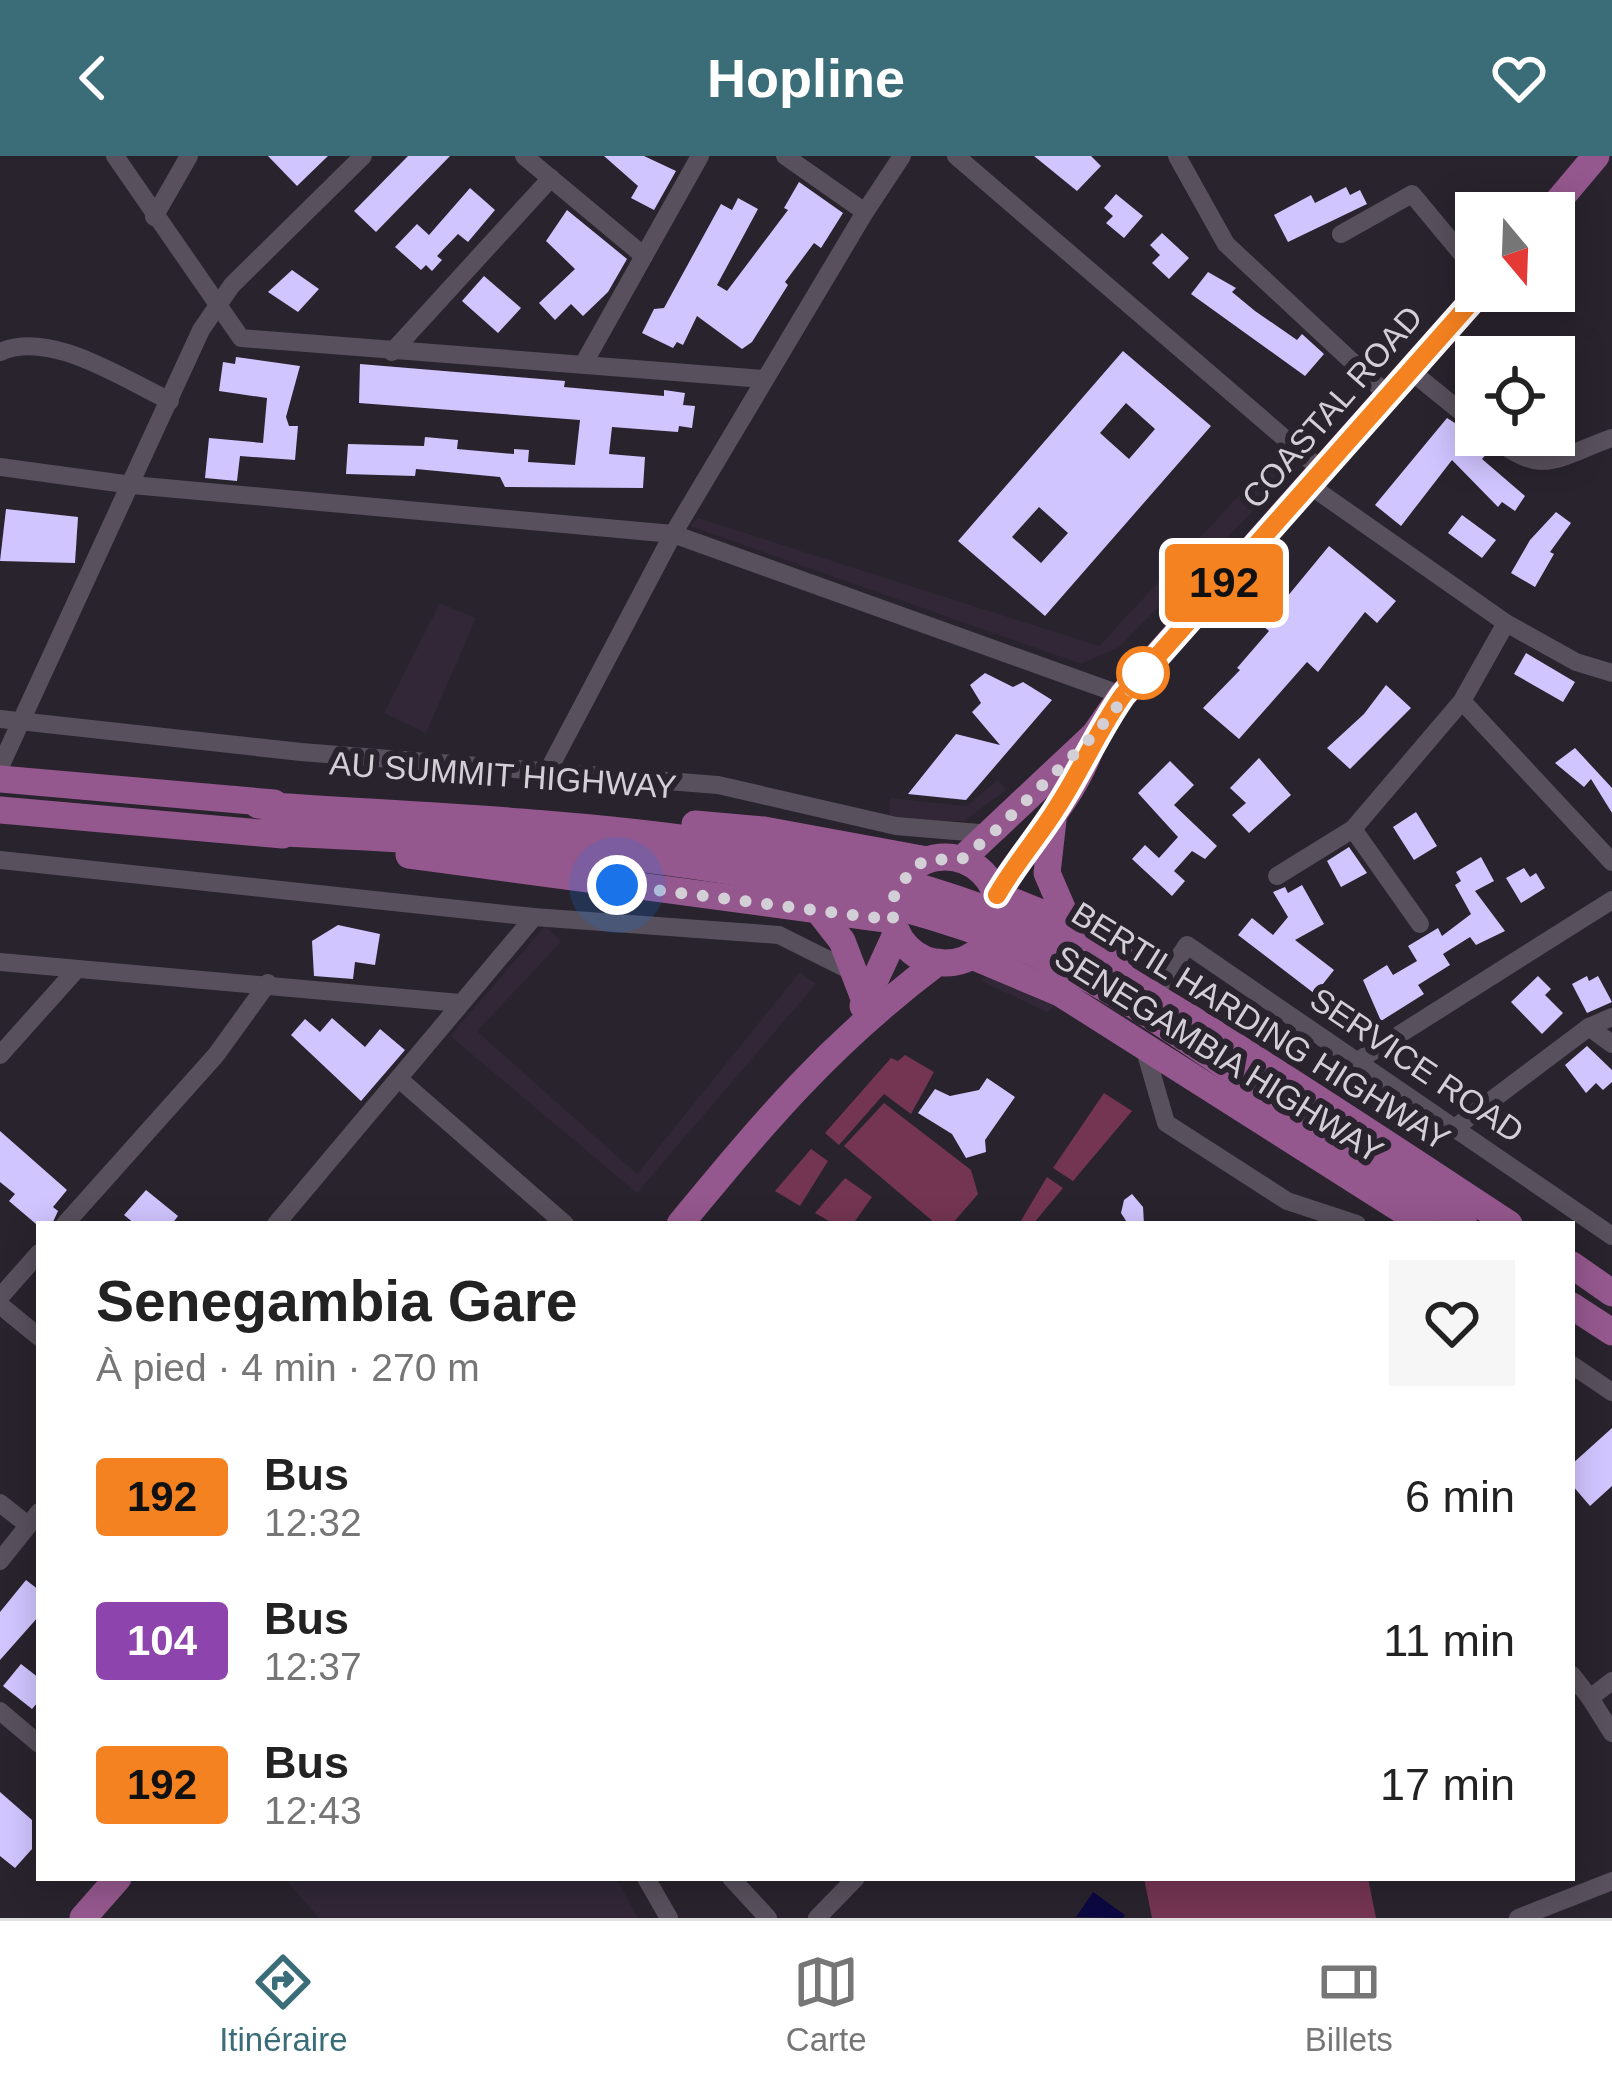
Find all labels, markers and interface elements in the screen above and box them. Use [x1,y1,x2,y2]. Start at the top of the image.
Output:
icon: back [60,45,126,111]
icon: heart [1486,45,1552,111]
text: Hopline [707,48,905,108]
north arrow [1455,192,1575,312]
map controls [1455,192,1575,456]
street label: COASTAL ROAD [1234,299,1430,515]
button: locate [1455,336,1575,456]
line badge: 192 [1155,544,1293,622]
text: 192 [1189,559,1259,606]
unlabelled marker [1118,648,1168,698]
street label: AU SUMMIT HIGHWAY [328,744,678,806]
your location [587,855,647,915]
street label: BERTIL HARDING HIGHWAY [1065,894,1457,1158]
street label: SENEGAMBIA HIGHWAY [1048,938,1390,1170]
street label: SERVICE ROAD [1304,980,1530,1150]
button: heart [1389,1260,1515,1386]
text: Senegambia Gare [96,1269,578,1333]
text: À pied · 4 min · 270 m [96,1346,480,1389]
text: Bus [264,1449,349,1500]
text: 6 min [1405,1471,1515,1522]
text: 192 [127,1473,197,1520]
text: 12:32 [264,1501,362,1544]
text: Bus [264,1593,349,1644]
text: 11 min [1383,1615,1515,1666]
text: 104 [127,1617,197,1664]
text: 12:37 [264,1645,362,1688]
text: Bus [264,1737,349,1788]
text: 17 min [1380,1759,1515,1810]
text: 192 [127,1761,197,1808]
text: 12:43 [264,1789,362,1832]
tab: Itinéraire [219,1949,348,2059]
tab: Carte [786,1949,867,2059]
tab: Billets [1305,1949,1393,2059]

